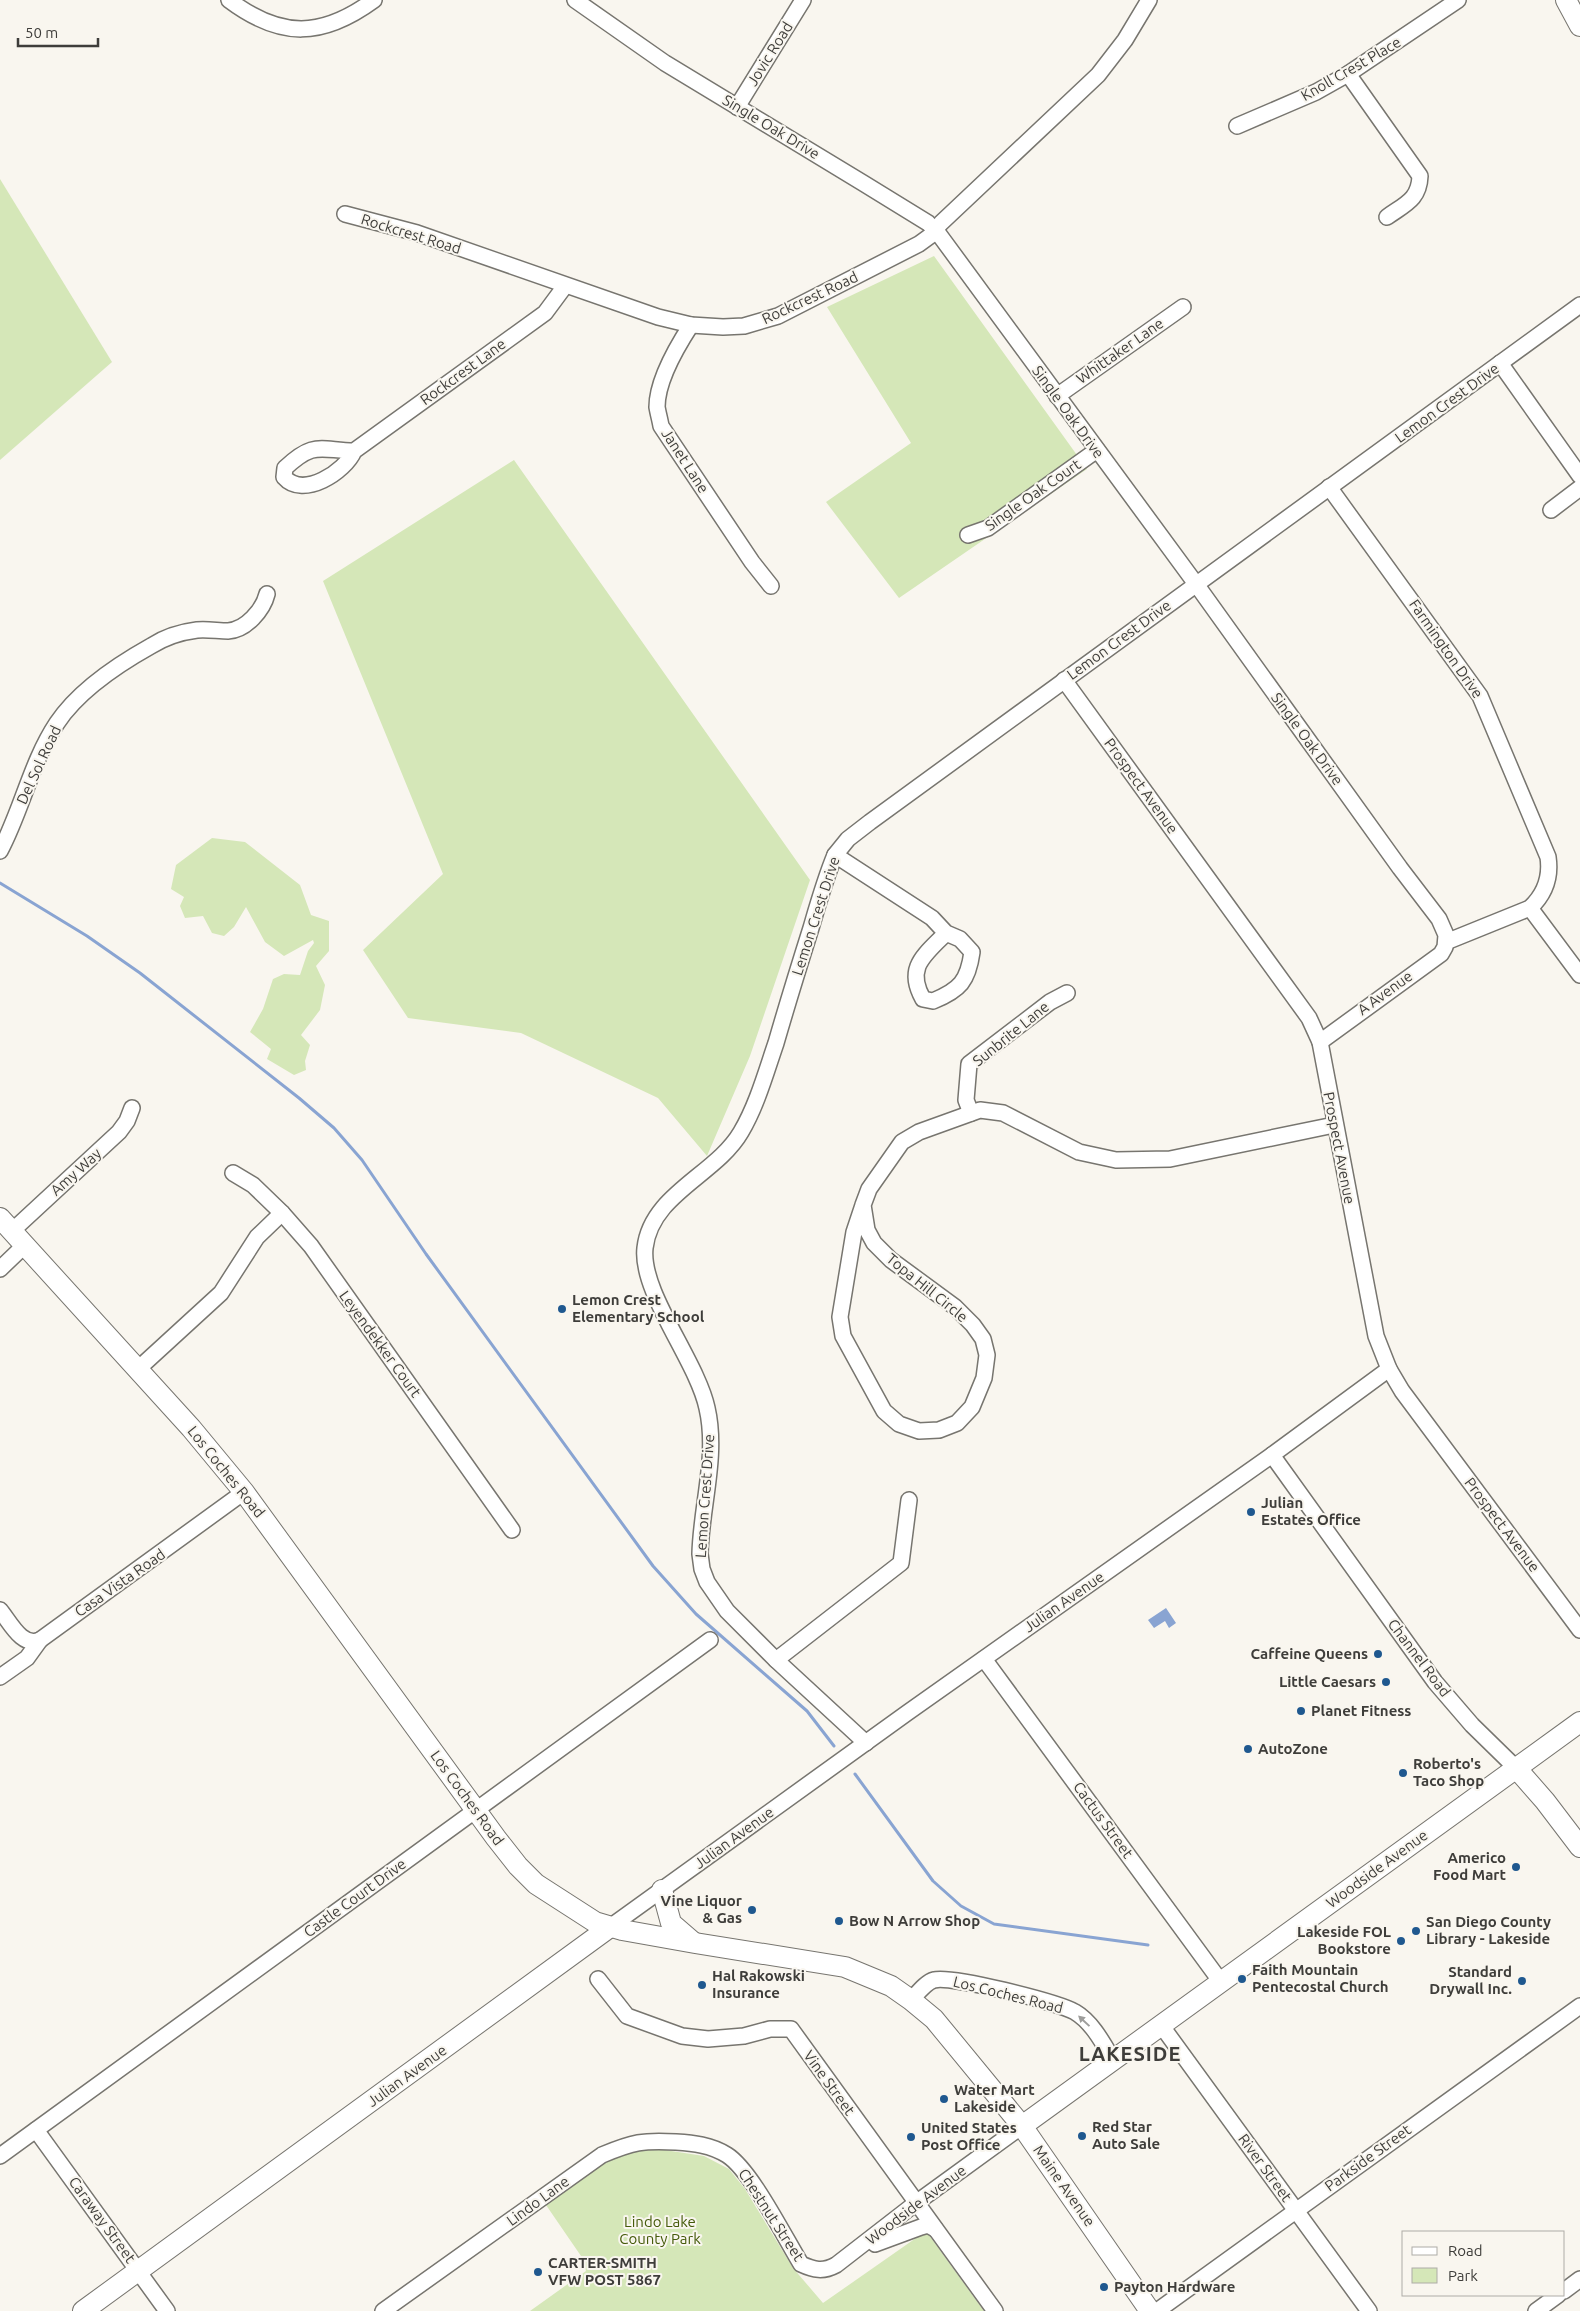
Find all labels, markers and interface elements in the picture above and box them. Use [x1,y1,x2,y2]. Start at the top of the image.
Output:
scale bar [18,15,98,47]
street label: Jovic Road [743,19,796,89]
text: 50 m [25,24,58,41]
street label: Knoll Crest Place [1298,33,1404,104]
street label: Single Oak Drive [720,91,823,162]
street label: Rockcrest Road [359,210,463,257]
street label: Rockcrest Road [759,268,860,327]
street label: Whittaker Lane [1073,314,1167,387]
street label: Rockcrest Lane [417,335,509,408]
street label: Lemon Crest Drive [1392,359,1502,446]
street label: Single Oak Drive [1029,362,1108,461]
street label: Janet Lane [658,425,713,496]
street label: Single Oak Court [982,455,1084,534]
street label: Lemon Crest Drive [1064,596,1174,683]
street label: Farmington Drive [1406,596,1487,701]
street label: Single Oak Drive [1268,689,1347,788]
street label: Del Sol Road [13,723,64,807]
street label: Prospect Avenue [1101,735,1182,837]
street label: Lemon Crest Drive [788,854,843,977]
street label: A Avenue [1354,967,1415,1018]
street label: Sunbrite Lane [969,998,1052,1069]
street label: Prospect Avenue [1320,1090,1359,1205]
street label: Amy Way [47,1145,104,1199]
street label: Topa Hill Circle [883,1250,971,1325]
street label: Leyendekker Court [336,1287,425,1400]
place label: Lemon Crest Elementary School [572,1291,705,1325]
marker: Lemon Crest Elementary School [556,1303,568,1315]
street label: Los Coches Road [184,1423,268,1521]
street label: Lemon Crest Drive [692,1433,717,1558]
street label: Prospect Avenue [1461,1474,1543,1575]
place label: Julian Estates Office [1261,1494,1361,1528]
marker: Julian Estates Office [1245,1506,1257,1518]
street label: Casa Vista Road [71,1545,168,1620]
street label: Julian Avenue [1020,1568,1107,1635]
street label: Channel Road [1385,1616,1454,1700]
place label: Caffeine Queens [1250,1645,1368,1662]
marker: Caffeine Queens [1372,1648,1384,1660]
place label: Little Caesars [1279,1673,1376,1690]
marker: Little Caesars [1380,1676,1392,1688]
place label: Planet Fitness [1311,1702,1411,1719]
marker: Planet Fitness [1295,1705,1307,1717]
place label: AutoZone [1258,1740,1328,1757]
marker: AutoZone [1242,1743,1254,1755]
street label: Los Coches Road [427,1747,507,1848]
place label: Roberto's Taco Shop [1413,1755,1484,1789]
marker: Roberto's Taco Shop [1397,1767,1409,1779]
street label: Cactus Street [1070,1778,1137,1861]
street label: Julian Avenue [691,1803,777,1872]
street label: Woodside Avenue [1323,1826,1431,1911]
place label: Americo Food Mart [1433,1849,1507,1883]
street label: Castle Court Drive [300,1855,409,1940]
marker: Americo Food Mart [1510,1861,1522,1873]
place label: Vine Liquor & Gas [660,1892,743,1926]
marker: Vine Liquor & Gas [746,1904,758,1916]
place label: Bow N Arrow Shop [849,1912,980,1929]
place label: San Diego County Library - Lakeside [1426,1913,1551,1947]
marker: Bow N Arrow Shop [833,1915,845,1927]
place label: Lakeside FOL Bookstore [1297,1923,1391,1957]
marker: San Diego County Library - Lakeside [1410,1925,1422,1937]
marker: Lakeside FOL Bookstore [1395,1935,1407,1947]
place label: Faith Mountain Pentecostal Church [1252,1961,1389,1995]
place label: Standard Drywall Inc. [1429,1963,1512,1997]
place label: Hal Rakowski Insurance [712,1967,805,2001]
street label: Los Coches Road [951,1973,1065,2016]
marker: Faith Mountain Pentecostal Church [1236,1973,1248,1985]
marker: Standard Drywall Inc. [1516,1975,1528,1987]
marker: Hal Rakowski Insurance [696,1979,708,1991]
one-way arrow [1078,2015,1090,2026]
street label: Julian Avenue [364,2041,450,2110]
district label: LAKESIDE [1079,2042,1181,2065]
street label: Vine Street [800,2047,859,2118]
place label: Water Mart Lakeside [954,2081,1035,2115]
marker: Water Mart Lakeside [938,2093,950,2105]
place label: Red Star Auto Sale [1092,2118,1160,2152]
place label: United States Post Office [921,2119,1017,2153]
street label: Parkside Street [1321,2121,1414,2195]
marker: Red Star Auto Sale [1076,2130,1088,2142]
marker: United States Post Office [905,2131,917,2143]
street label: River Street [1235,2131,1296,2205]
street label: Maine Avenue [1030,2142,1099,2230]
street label: Woodside Avenue [862,2161,969,2248]
street label: Chestnut Street [735,2165,808,2264]
street label: Lindo Lane [503,2172,572,2229]
street label: Caraway Street [66,2173,139,2266]
park label: Lindo Lake County Park [619,2213,701,2247]
legend [1402,2231,1565,2296]
text: Road [1448,2242,1483,2259]
place label: CARTER-SMITH VFW POST 5867 [548,2254,661,2288]
marker: CARTER-SMITH VFW POST 5867 [532,2266,544,2278]
text: Park [1448,2267,1478,2284]
place label: Payton Hardware [1114,2278,1235,2295]
marker: Payton Hardware [1098,2281,1110,2293]

